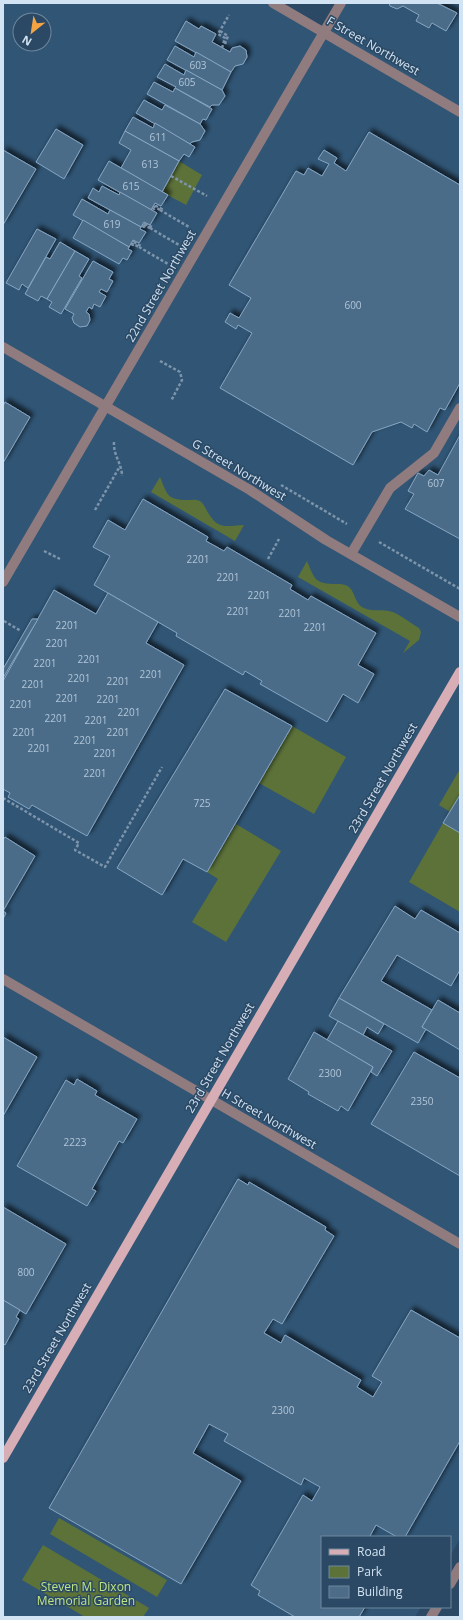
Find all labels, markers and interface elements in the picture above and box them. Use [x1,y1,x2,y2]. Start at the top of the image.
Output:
north arrow [12,12,52,52]
street label: F Street Northwest [324,12,423,79]
text: N [19,32,34,50]
house number: 603 [189,58,207,72]
house number: 605 [178,75,196,89]
house number: 611 [149,130,167,144]
house number: 613 [141,157,159,171]
house number: 615 [122,179,140,193]
house number: 619 [103,217,121,231]
street label: 22nd Street Northwest [121,227,200,345]
house number: 600 [344,298,362,312]
street label: G Street Northwest [189,435,290,504]
house number: 607 [427,476,445,490]
house number: 2201 [187,552,209,566]
house number: 2201 [217,570,239,584]
house number: 2201 [248,588,270,602]
house number: 2201 [227,604,249,618]
house number: 2201 [279,606,301,620]
house number: 2201 [56,618,78,632]
house number: 2201 [304,620,326,634]
house number: 2201 [46,636,68,650]
house number: 2201 [78,652,100,666]
house number: 2201 [34,656,56,670]
house number: 2201 [140,667,162,681]
house number: 2201 [68,671,90,685]
house number: 2201 [107,674,129,688]
house number: 2201 [22,677,44,691]
house number: 2201 [56,691,78,705]
house number: 2201 [97,692,119,706]
house number: 2201 [10,697,32,711]
house number: 2201 [118,705,140,719]
house number: 2201 [45,711,67,725]
house number: 2201 [85,713,107,727]
street label: 23rd Street Northwest [344,720,421,836]
house number: 2201 [13,725,35,739]
house number: 2201 [107,725,129,739]
house number: 2201 [74,733,96,747]
house number: 2201 [28,741,50,755]
house number: 2201 [94,746,116,760]
house number: 2201 [84,766,106,780]
house number: 725 [193,796,211,810]
street label: 23rd Street Northwest [181,1000,258,1116]
house number: 2300 [319,1066,342,1080]
street label: H Street Northwest [218,1084,320,1153]
house number: 2350 [411,1094,434,1108]
house number: 2223 [64,1135,87,1149]
house number: 800 [17,1265,35,1279]
street label: 23rd Street Northwest [18,1280,95,1396]
house number: 2300 [272,1403,295,1417]
legend [321,1536,451,1608]
text: Road [357,1543,386,1560]
text: Park [357,1563,383,1580]
park label: Steven M. Dixon Memorial Garden [37,1578,135,1609]
text: Building [357,1583,403,1600]

